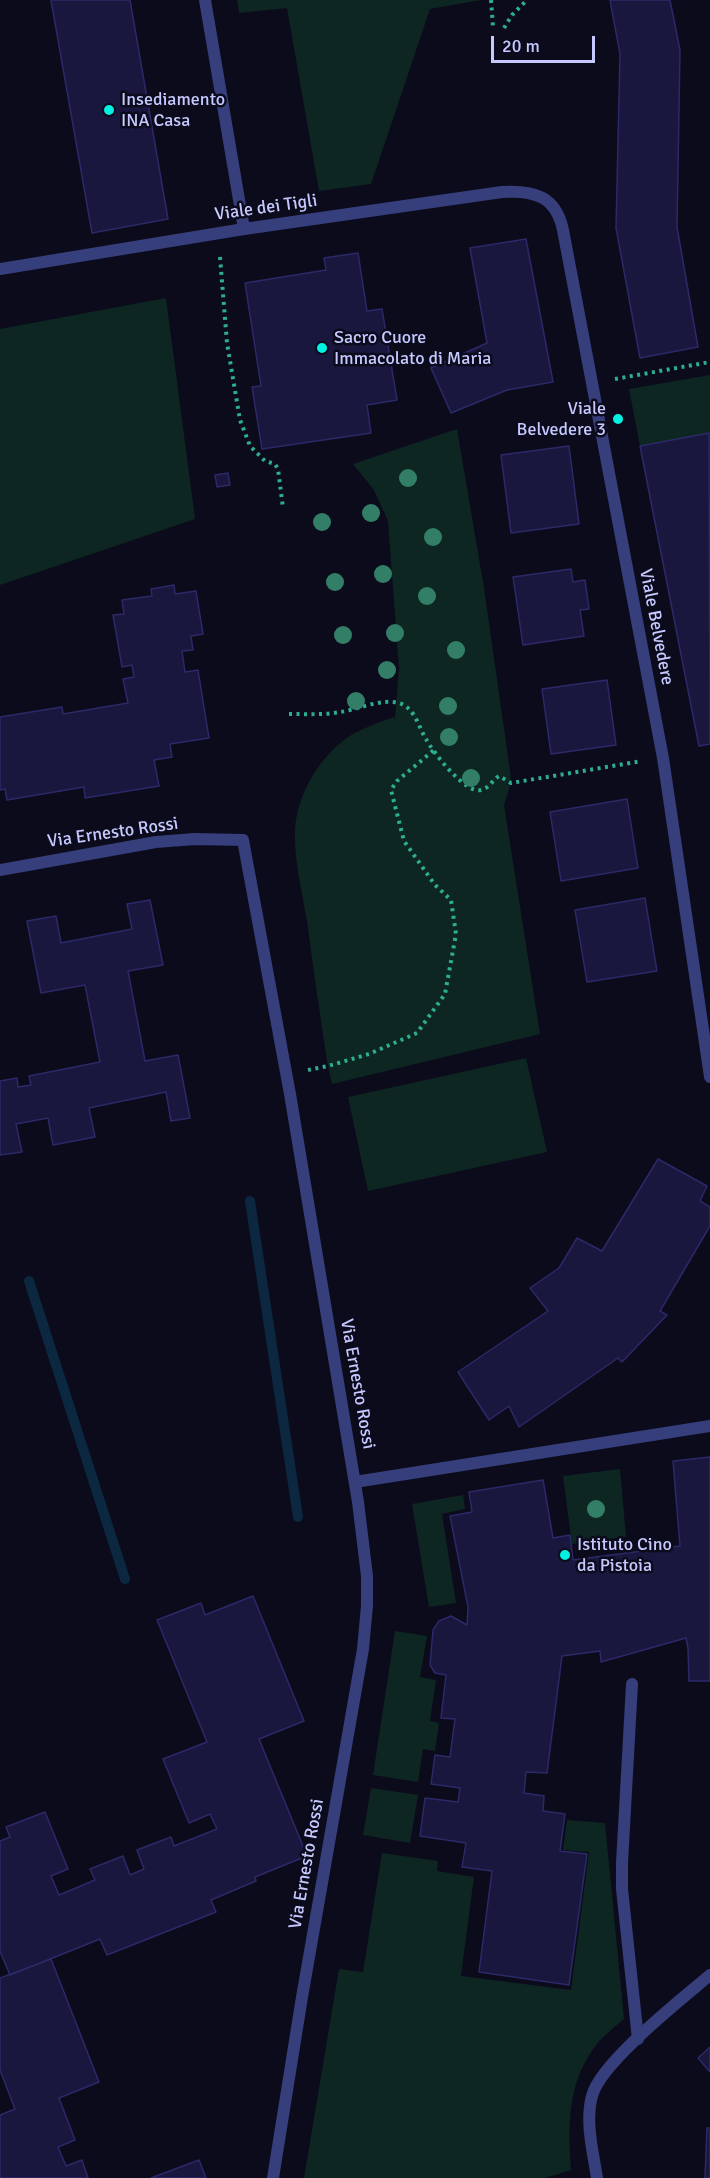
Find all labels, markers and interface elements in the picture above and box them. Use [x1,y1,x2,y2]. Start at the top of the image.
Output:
scale bar [494,24,598,62]
text: 20 m [502,35,540,57]
place label: Insediamento INA Casa [121,89,225,132]
marker: Insediamento INA Casa [102,103,116,117]
street label: Viale dei Tigli [213,190,319,226]
place label: Sacro Cuore Immacolato di Maria [334,327,491,370]
marker: Sacro Cuore Immacolato di Maria [315,341,329,355]
place label: Viale Belvedere 3 [517,398,606,440]
marker: Viale Belvedere 3 [611,412,625,426]
street label: Viale Belvedere [634,567,678,687]
street label: Via Ernesto Rossi [46,813,180,853]
street label: Via Ernesto Rossi [335,1317,379,1451]
place label: Istituto Cino da Pistoia [577,1534,672,1576]
marker: Istituto Cino da Pistoia [558,1548,572,1562]
street label: Via Ernesto Rossi [285,1797,329,1931]

